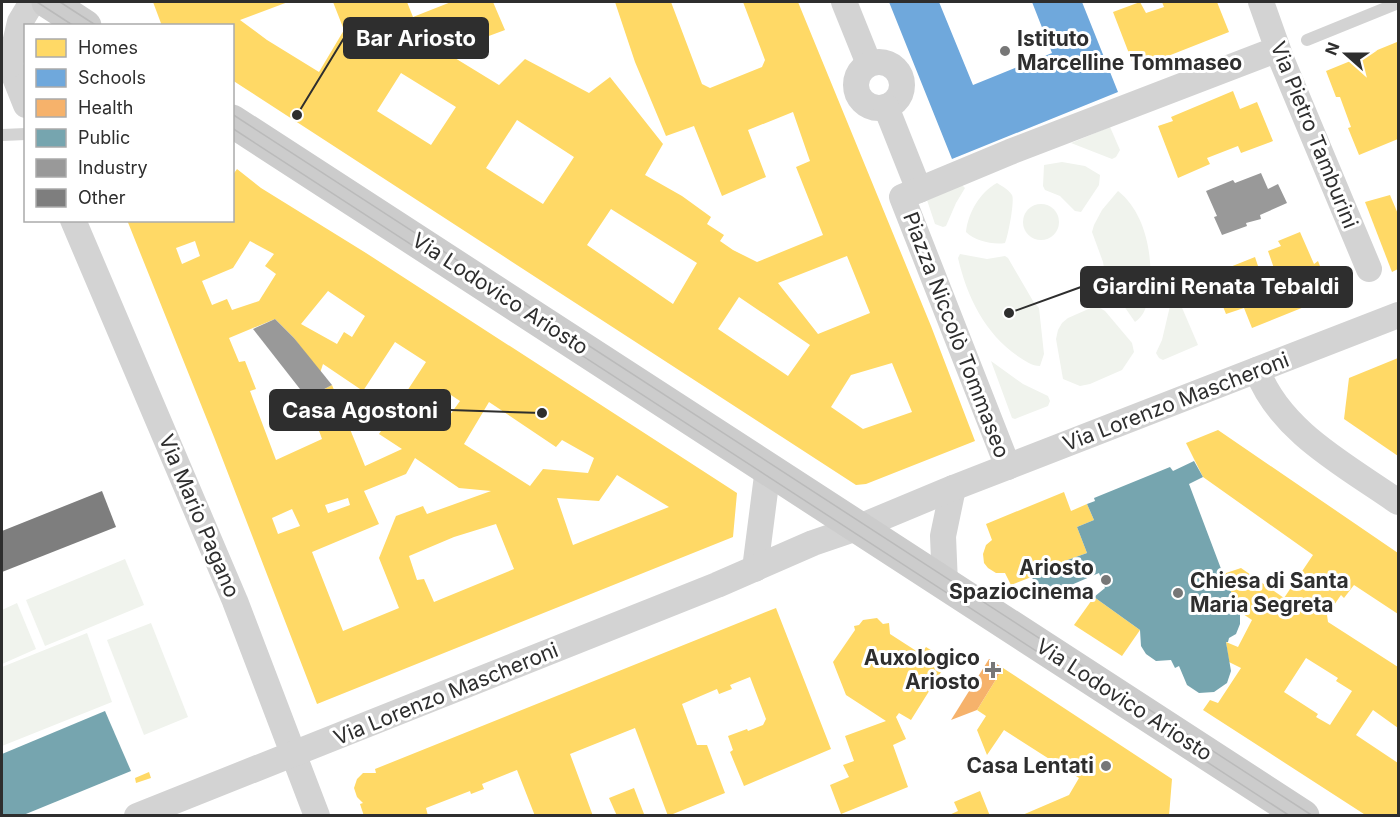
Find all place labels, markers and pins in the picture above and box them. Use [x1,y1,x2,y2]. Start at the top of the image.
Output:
callout: Bar Ariosto [344,18,488,58]
place label: Istituto Marcelline Tommaseo [1017,26,1242,75]
marker: Istituto Marcelline Tommaseo [998,44,1012,58]
callout: Giardini Renata Tebaldi [1081,267,1352,307]
callout: Casa Agostoni [270,390,450,430]
place label: Ariosto Spaziocinema [949,555,1094,604]
place label: Chiesa di Santa Maria Segreta [1190,568,1349,617]
marker: Ariosto Spaziocinema [1099,573,1113,587]
marker: Chiesa di Santa Maria Segreta [1171,586,1185,600]
place label: Auxologico Ariosto [864,645,980,694]
marker: Auxologico Ariosto [984,661,1002,679]
place label: Casa Lentati [967,753,1094,778]
marker: Casa Lentati [1099,759,1113,773]

